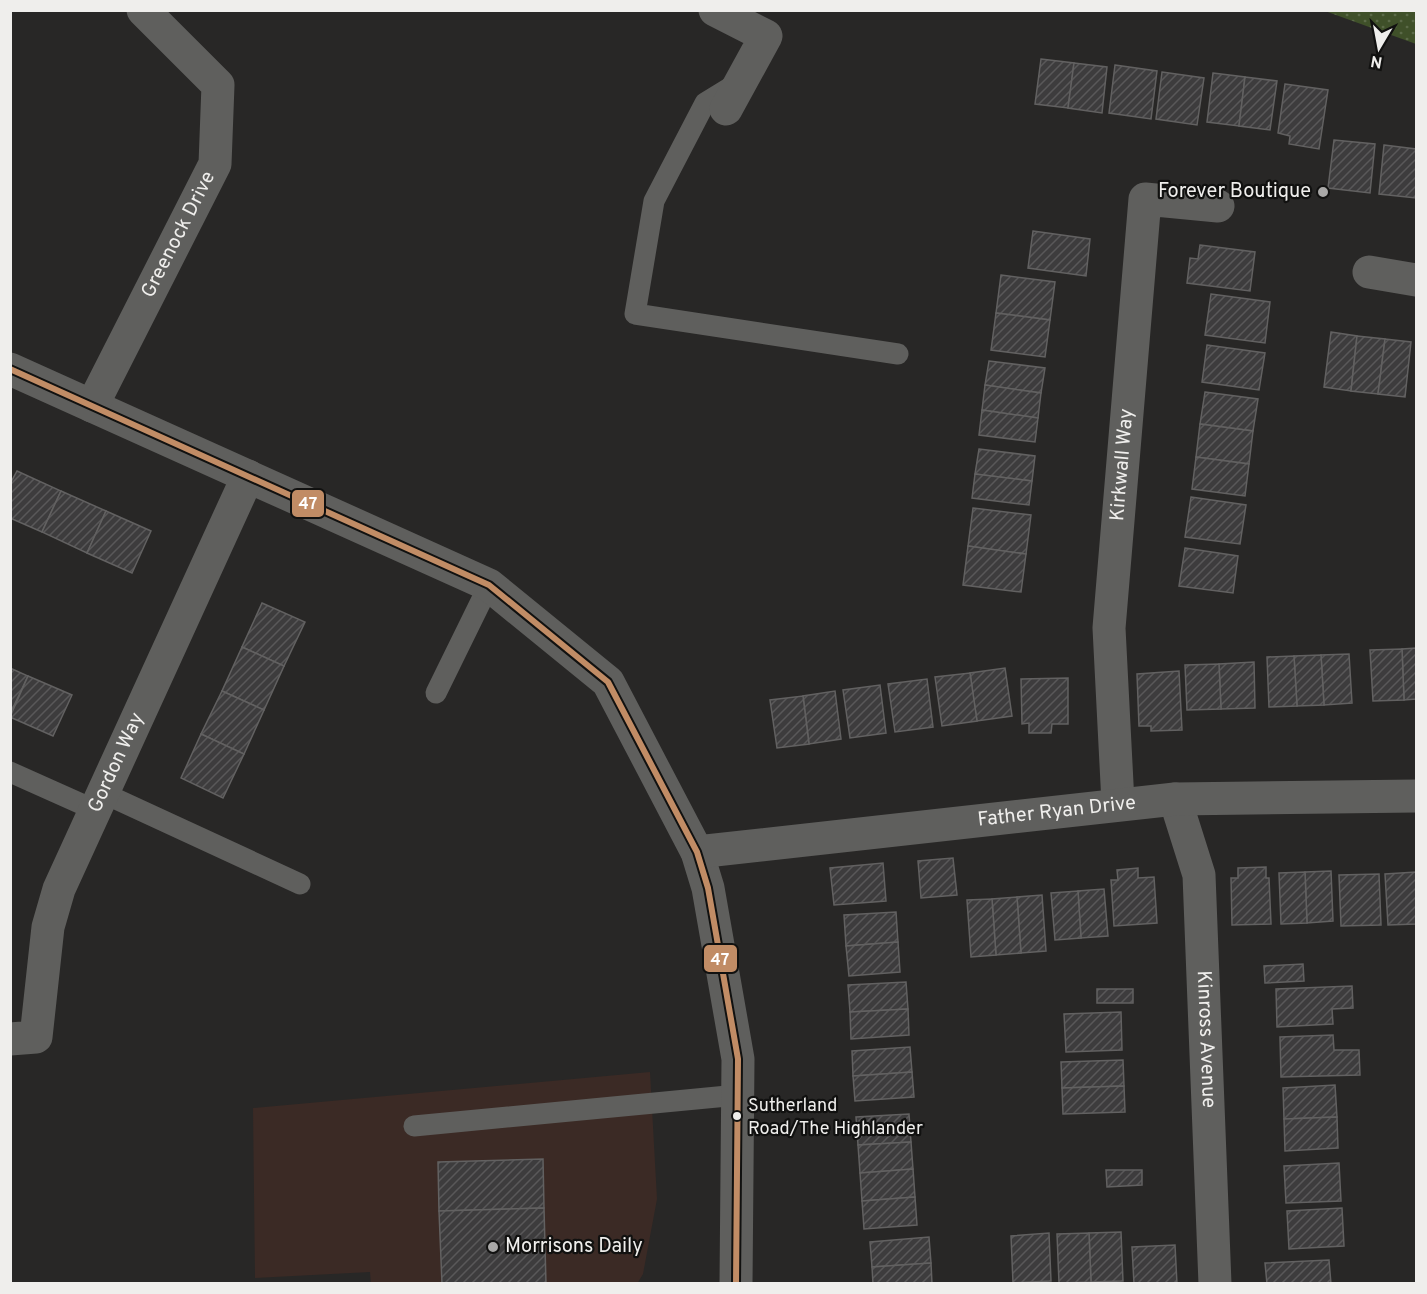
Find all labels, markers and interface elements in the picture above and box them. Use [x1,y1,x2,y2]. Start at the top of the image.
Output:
north arrow [1349,18,1409,78]
text: N [1369,50,1384,72]
street label: Greenock Drive [136,167,222,303]
place label: Forever Boutique [1158,179,1311,205]
marker: Forever Boutique [1316,185,1330,199]
street label: Kirkwall Way [1105,407,1140,522]
line badge: 47 [291,489,325,518]
text: 47 [299,495,317,515]
street label: Gordon Way [83,709,151,817]
street label: Father Ryan Drive [976,790,1137,834]
line badge: 47 [703,944,738,973]
text: 47 [711,951,729,971]
street label: Kinross Avenue [1190,970,1221,1108]
place label: Sutherland Road/The Highlander [748,1095,923,1141]
marker: Sutherland Road/The Highlander [731,1110,743,1122]
place label: Morrisons Daily [505,1234,643,1260]
marker: Morrisons Daily [486,1240,500,1254]

